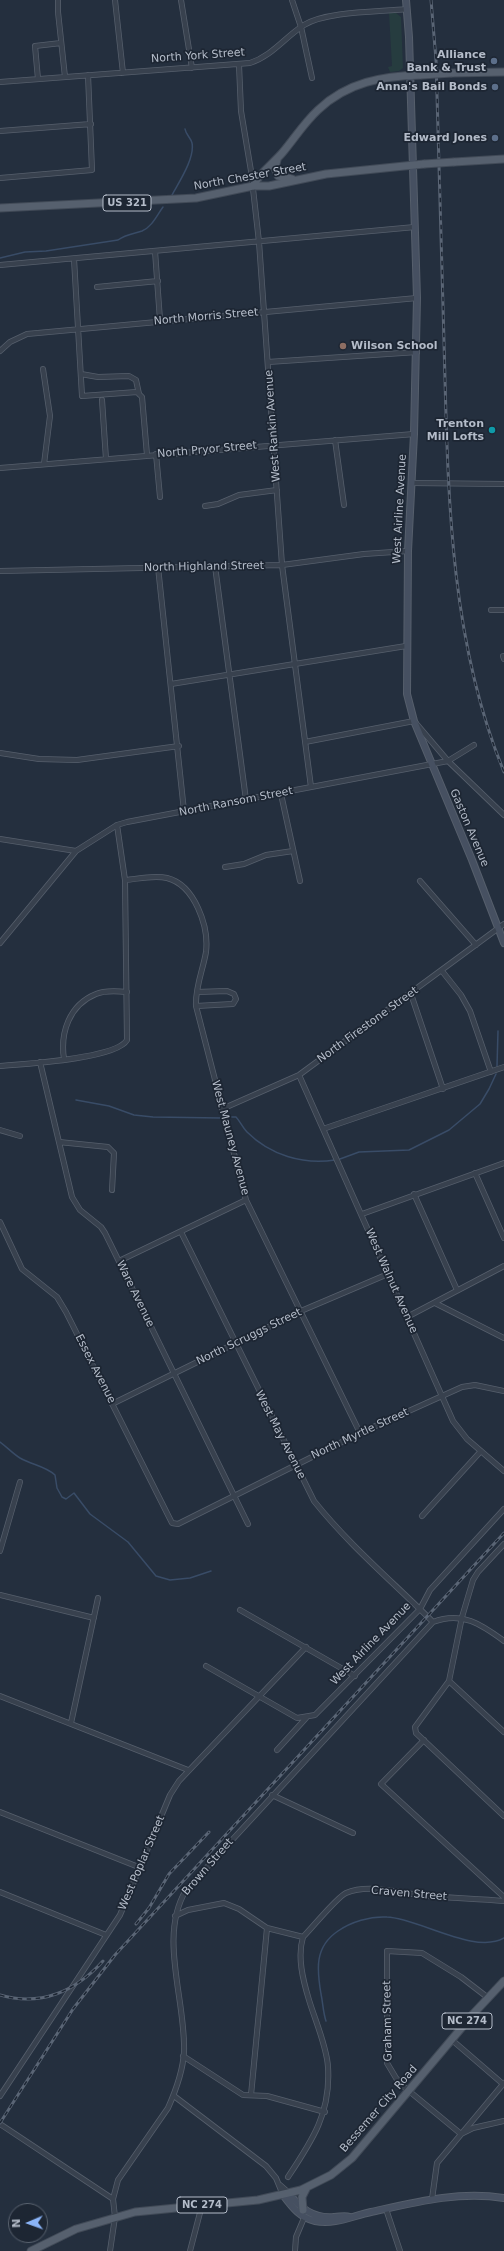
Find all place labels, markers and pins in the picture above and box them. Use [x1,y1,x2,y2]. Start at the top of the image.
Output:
place label: Alliance Bank & Trust [406,48,486,74]
marker: Alliance Bank & Trust [489,56,499,66]
place label: Anna's Bail Bonds [376,80,487,94]
marker: Anna's Bail Bonds [490,82,500,92]
place label: Edward Jones [403,131,487,145]
marker: Edward Jones [490,133,500,143]
place label: Wilson School [351,339,438,353]
marker: Wilson School [338,341,348,351]
place label: Trenton Mill Lofts [427,417,484,443]
marker: Trenton Mill Lofts [487,425,497,435]

